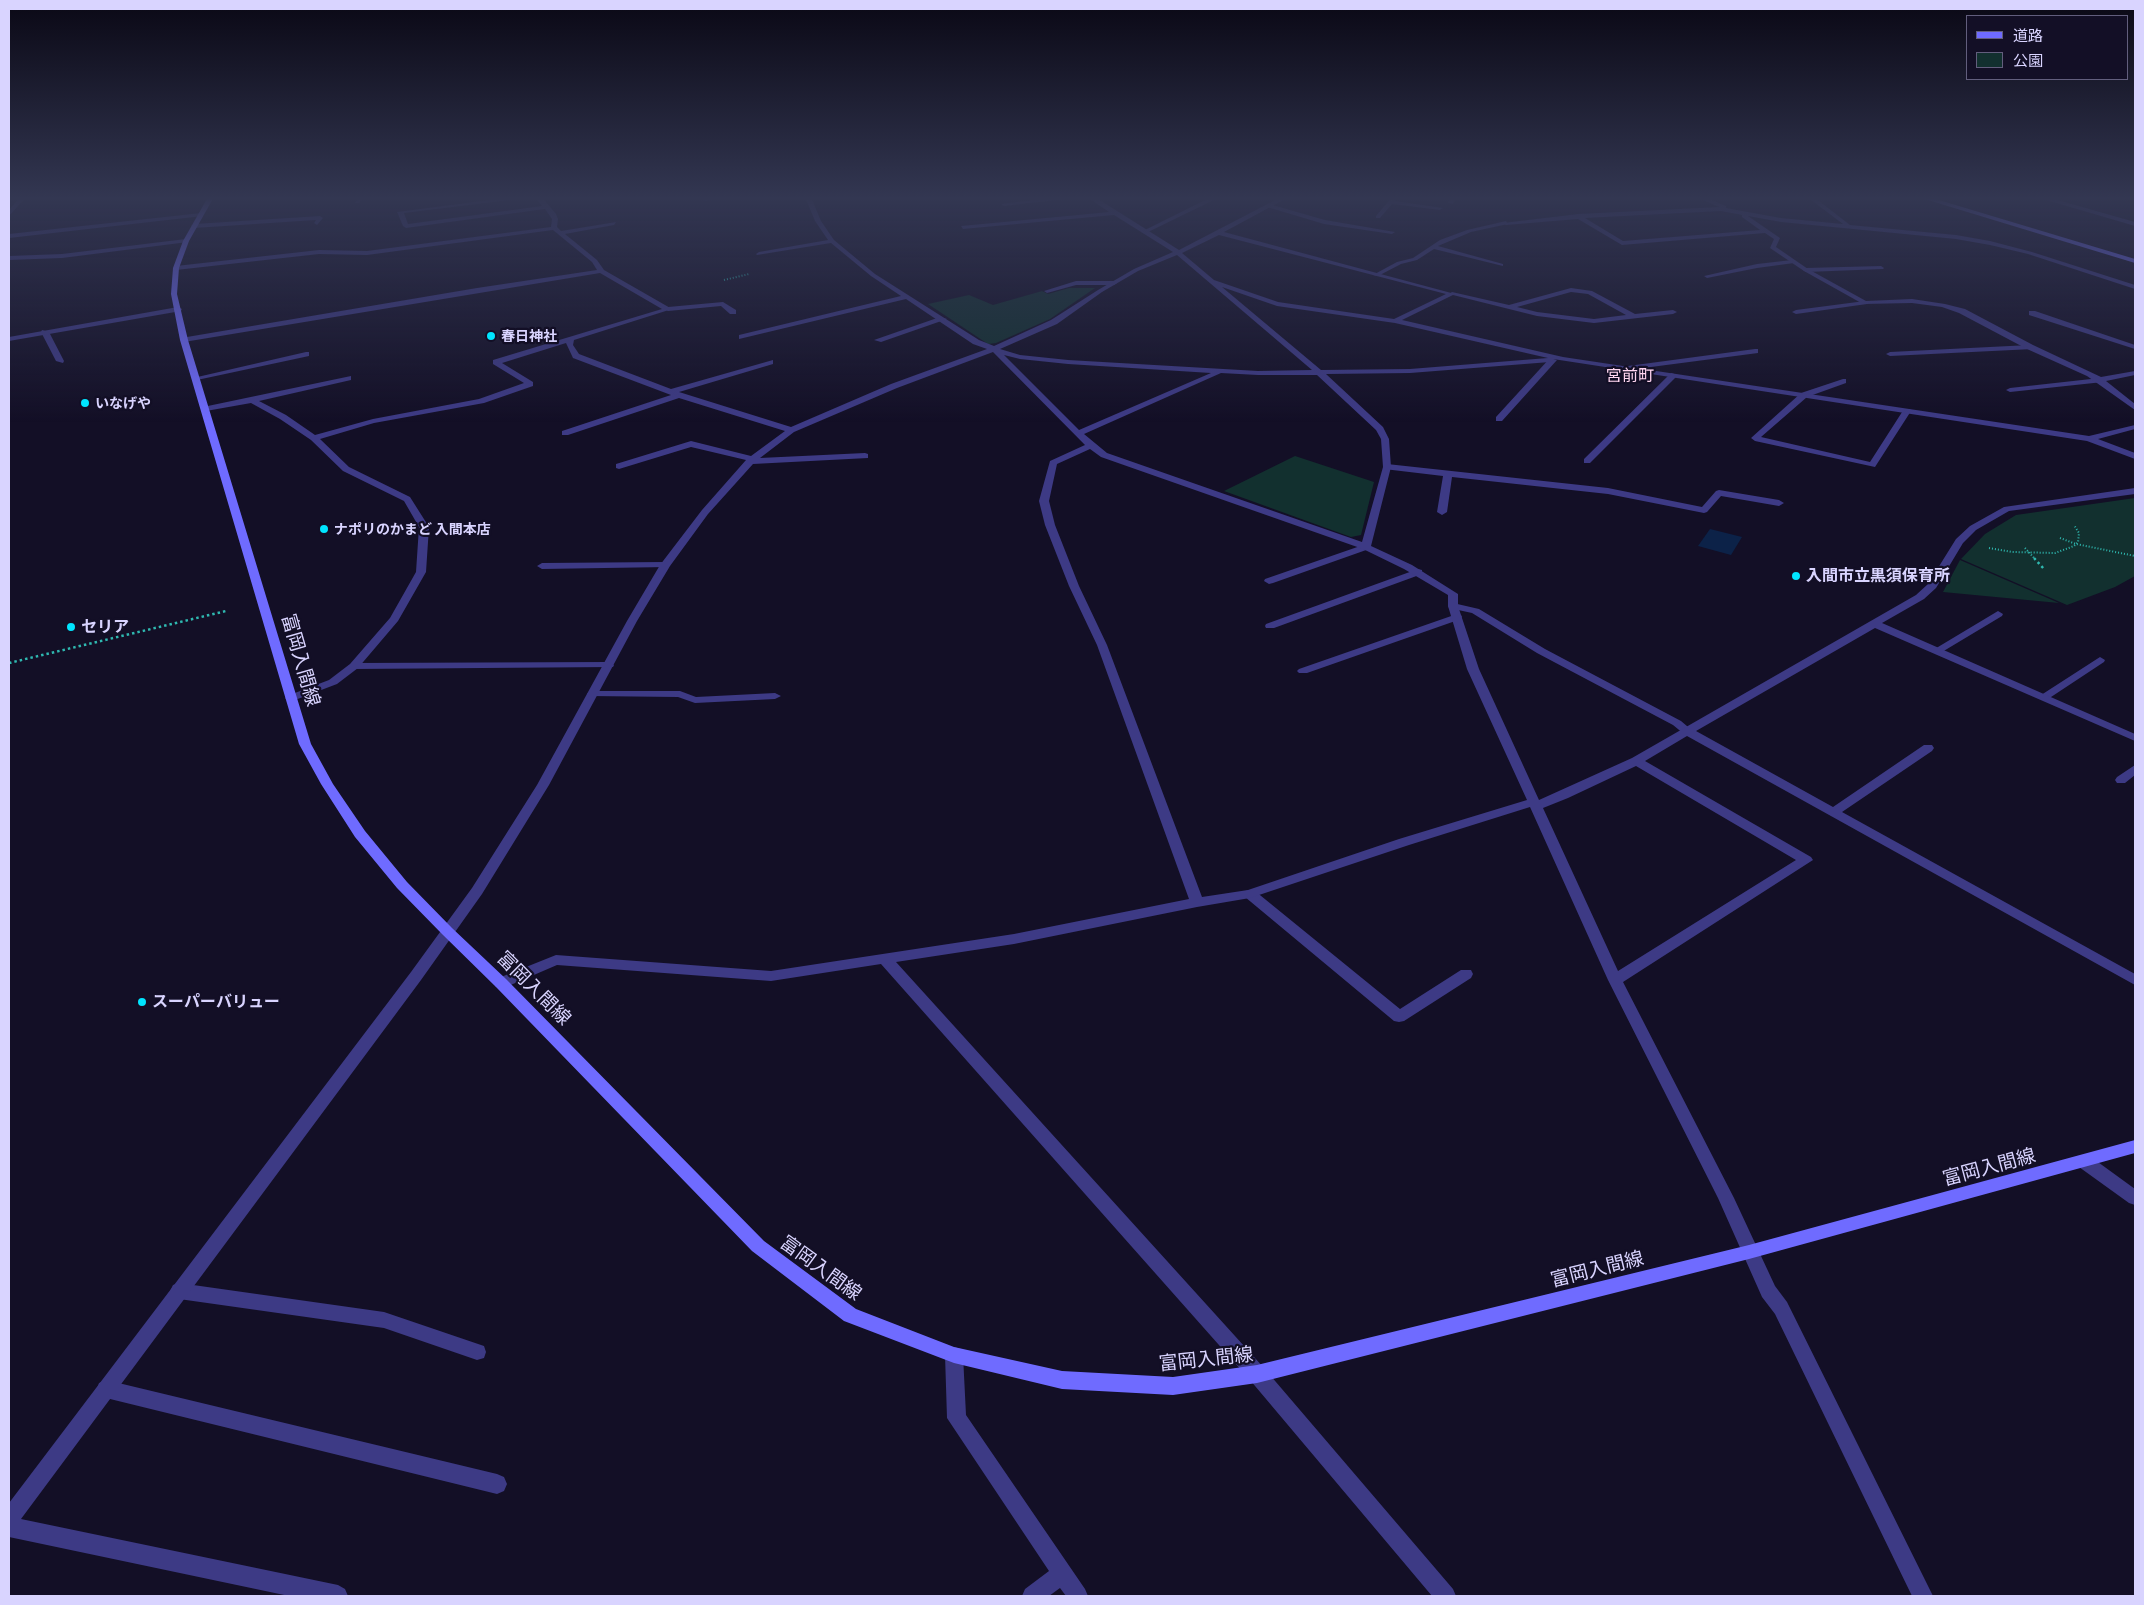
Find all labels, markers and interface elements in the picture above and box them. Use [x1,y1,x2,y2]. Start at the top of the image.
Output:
legend [1966,15,2129,80]
text: 道路 [2013,26,2043,44]
text: 公園 [2013,51,2043,69]
place label: 春日神社 [501,328,557,344]
marker: 春日神社 [485,330,497,342]
district label: 宮前町 [1606,366,1654,386]
place label: いなげや [95,395,151,411]
marker: いなげや [79,397,91,409]
place label: ナポリのかまど 入間本店 [334,521,491,537]
marker: ナポリのかまど 入間本店 [318,523,330,535]
place label: 入間市立黒須保育所 [1806,566,1950,586]
marker: 入間市立黒須保育所 [1790,570,1802,582]
street label: 富岡入間線 [277,611,325,709]
place label: セリア [81,617,129,637]
marker: セリア [65,621,77,633]
street label: 富岡入間線 [492,946,576,1030]
place label: スーパーバリュー [152,992,280,1012]
marker: スーパーバリュー [136,996,148,1008]
street label: 富岡入間線 [1940,1144,2038,1190]
street label: 富岡入間線 [776,1231,866,1305]
street label: 富岡入間線 [1548,1246,1646,1292]
street label: 富岡入間線 [1158,1343,1254,1375]

